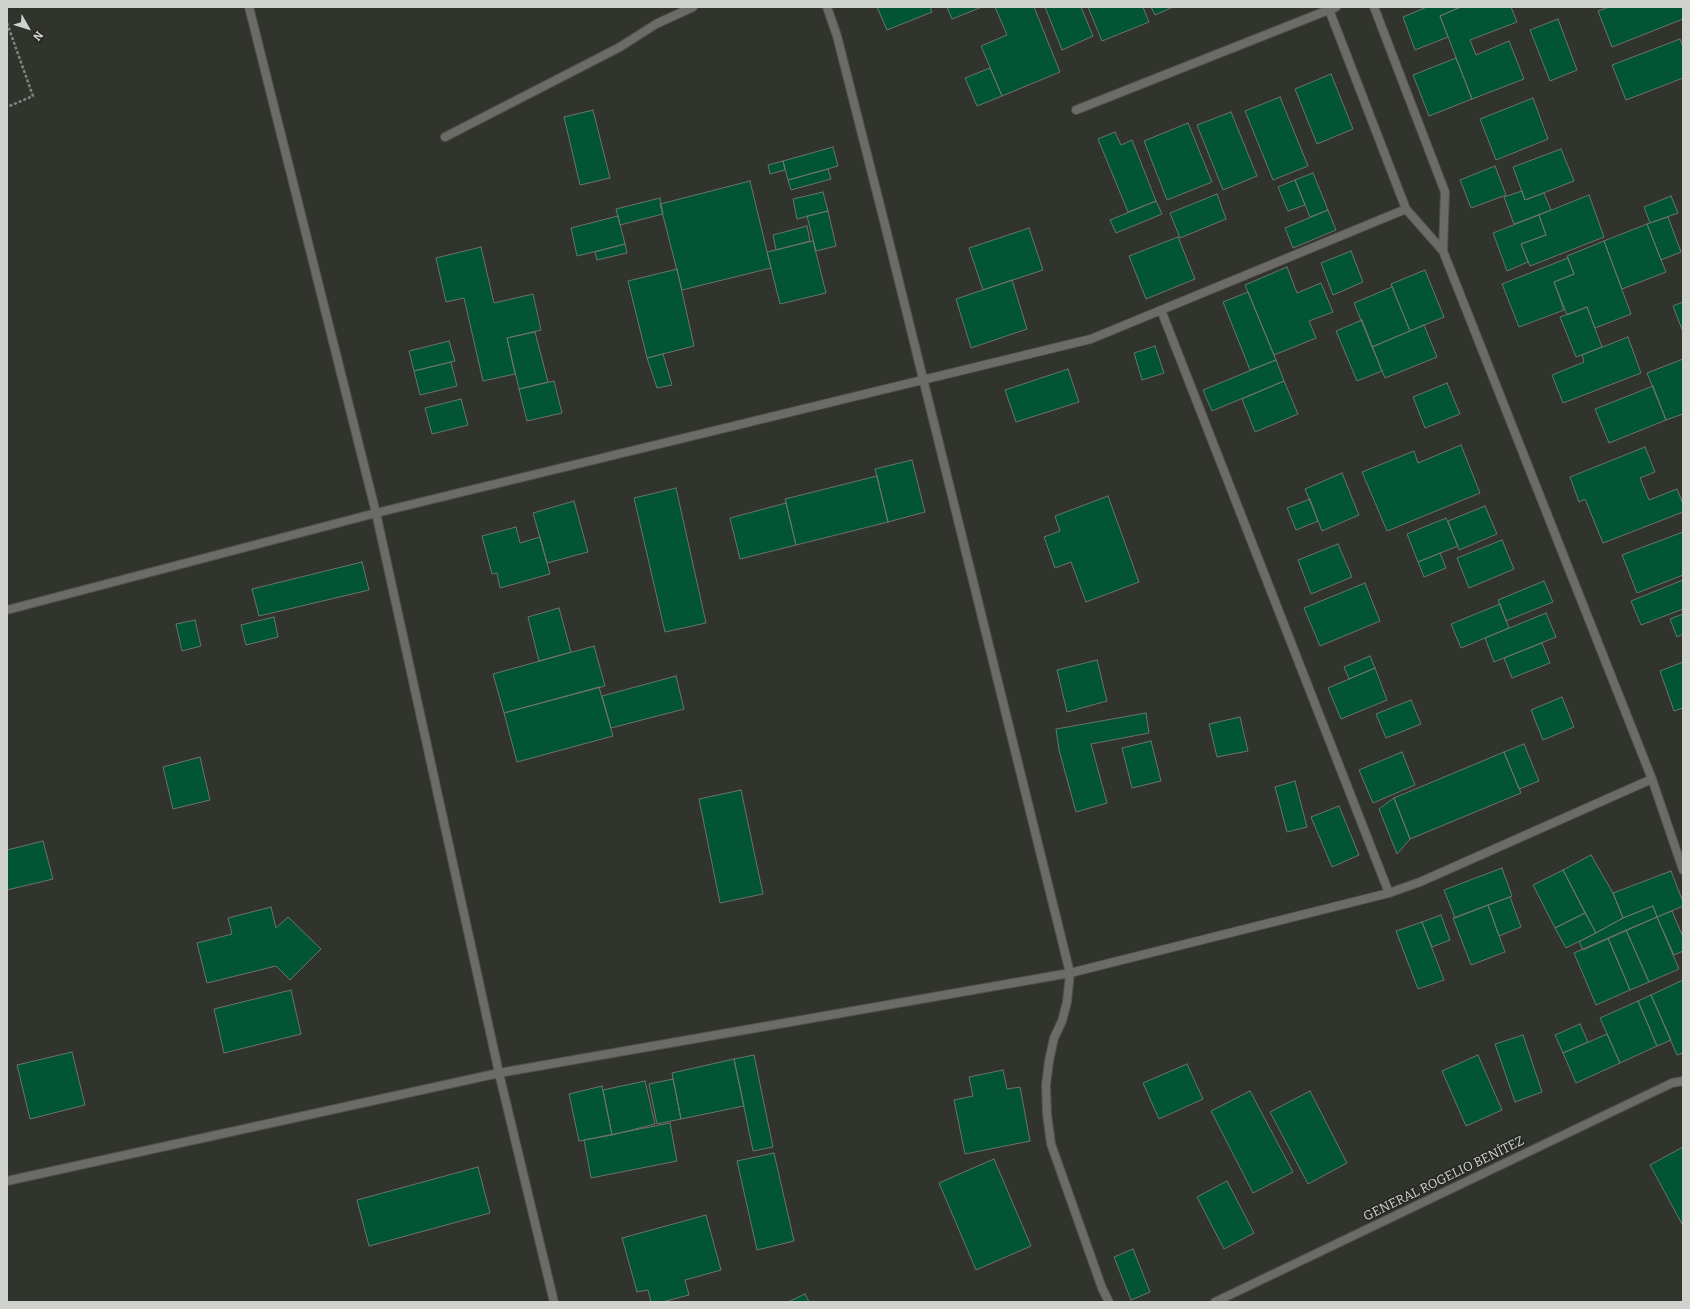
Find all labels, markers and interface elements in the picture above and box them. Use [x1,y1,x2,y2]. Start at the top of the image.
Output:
north arrow [8,8,48,48]
text: N [30,28,45,43]
street label: GENERAL ROGELIO BENÍTEZ [1361,1133,1527,1225]

